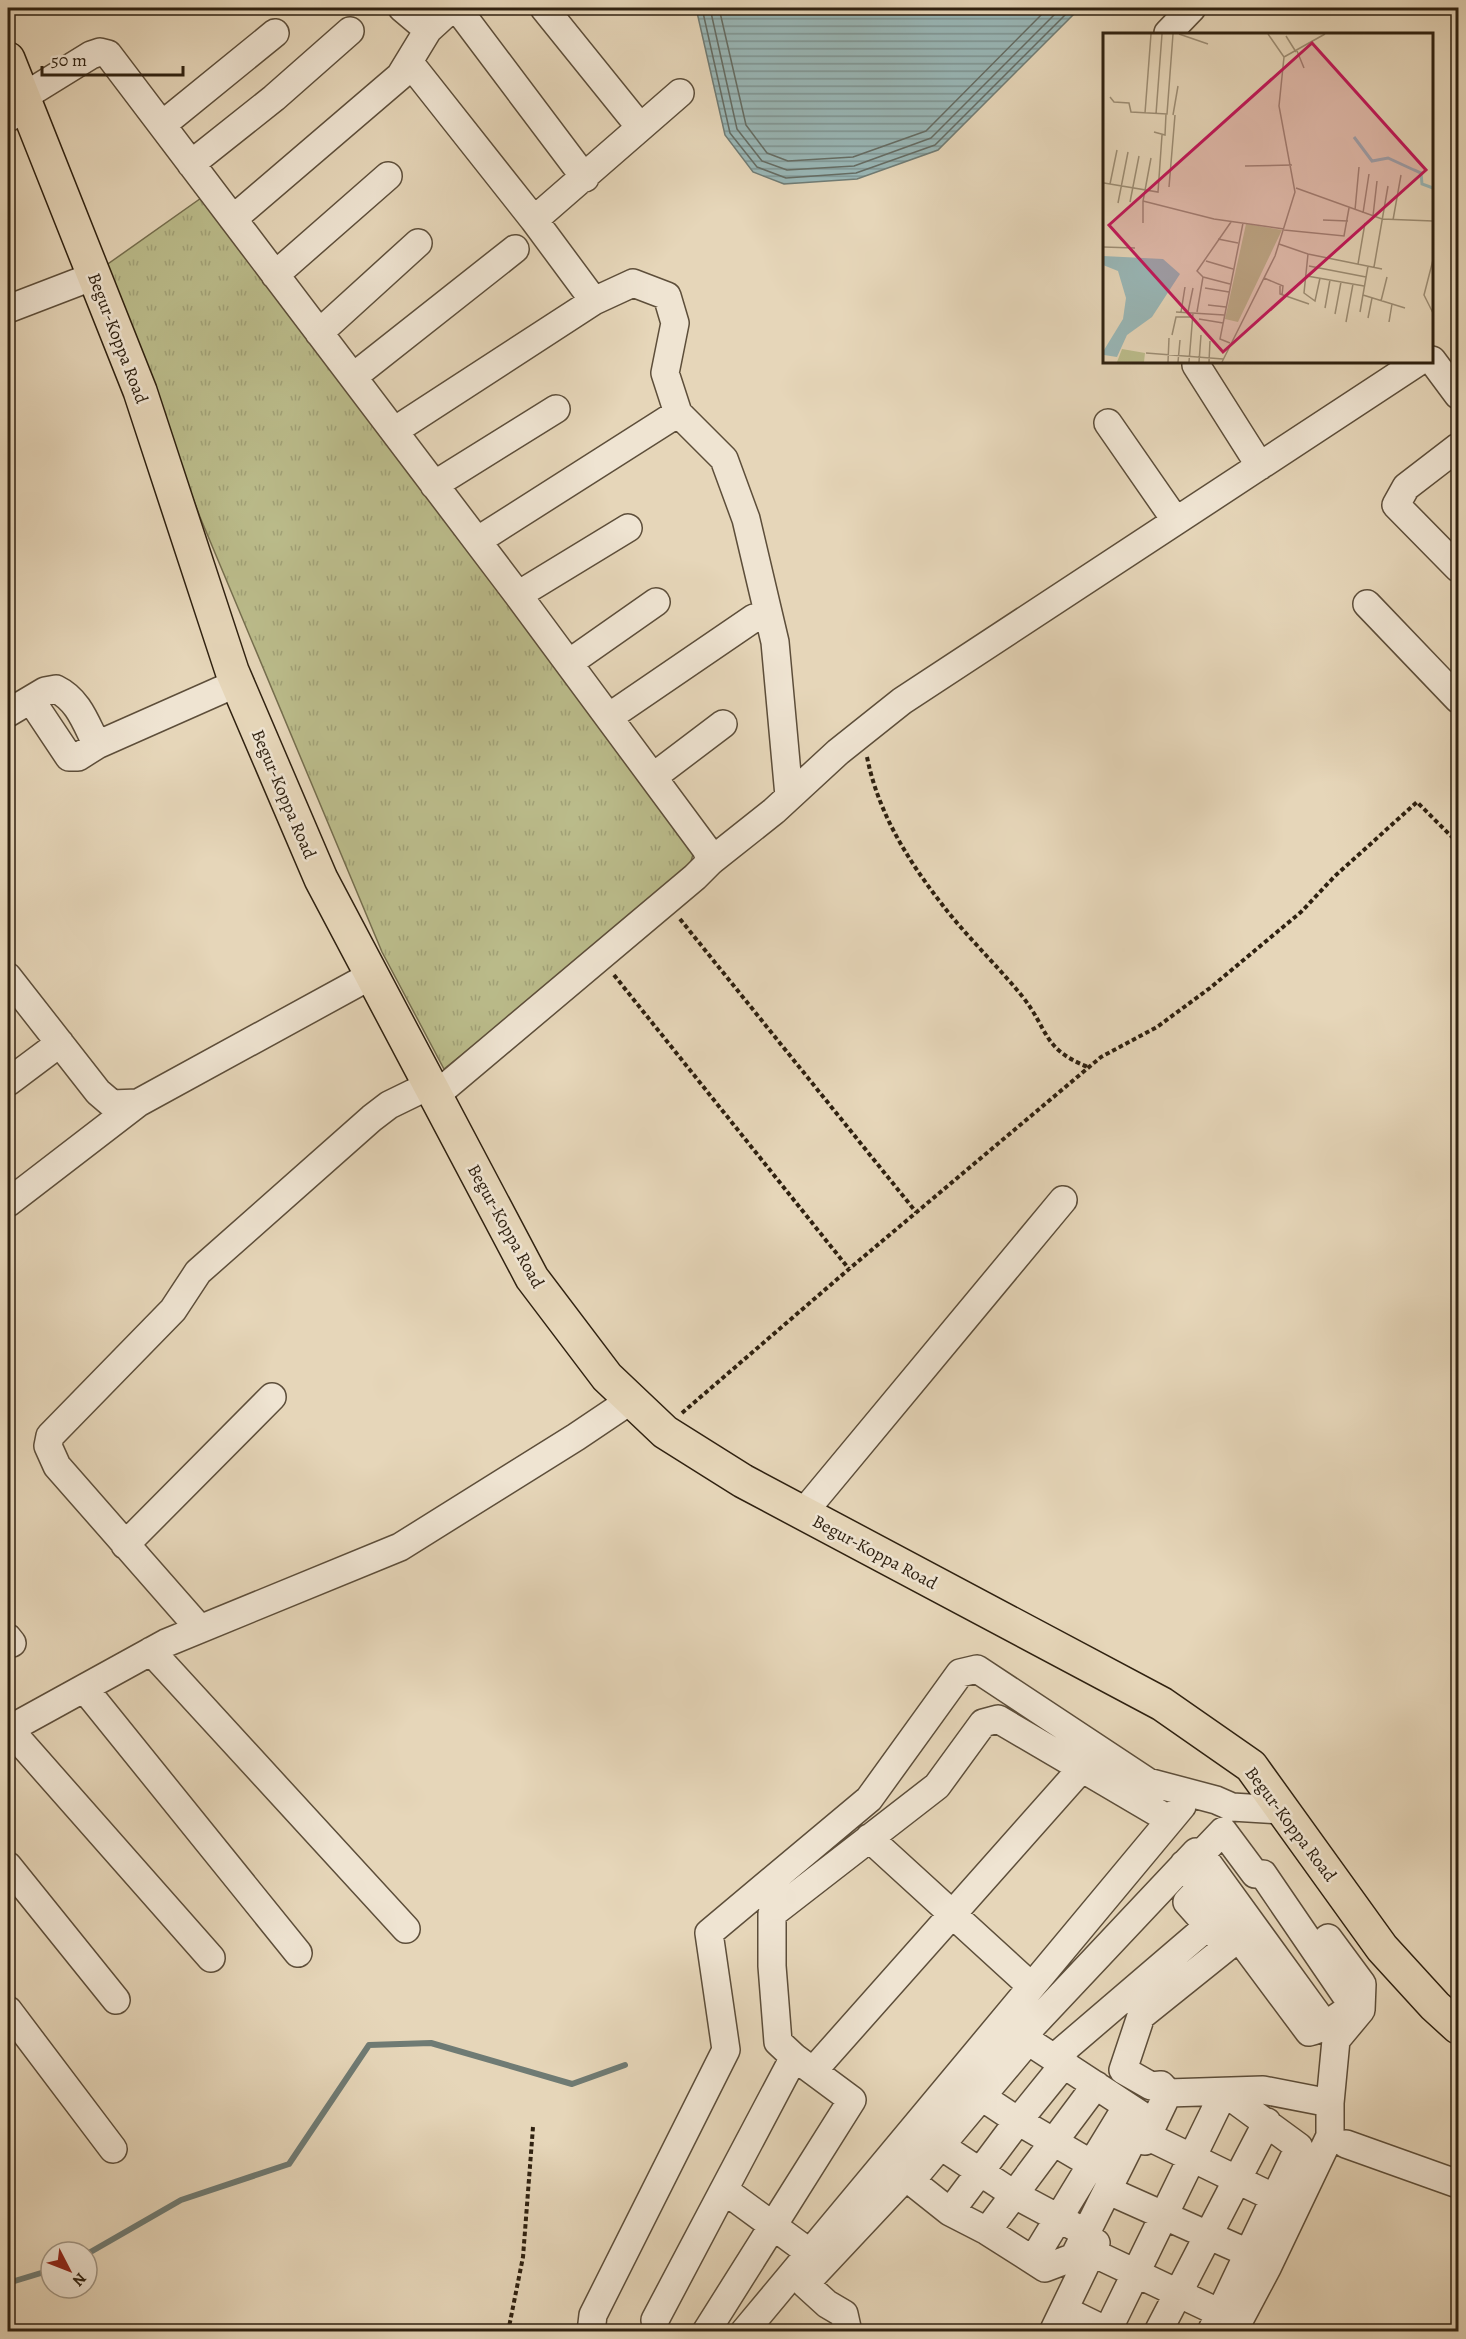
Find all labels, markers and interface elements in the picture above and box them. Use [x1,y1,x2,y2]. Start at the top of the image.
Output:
inset map [1103,33,1433,363]
scale bar [42,39,183,77]
text: 50 m [51,48,87,72]
street label: Begur-Koppa Road [82,269,154,407]
street label: Begur-Koppa Road [246,726,322,863]
street label: Begur-Koppa Road [462,1160,550,1293]
street label: Begur-Koppa Road [808,1509,942,1595]
street label: Begur-Koppa Road [1240,1762,1342,1887]
north arrow [39,2240,99,2300]
text: N [67,2268,91,2291]

